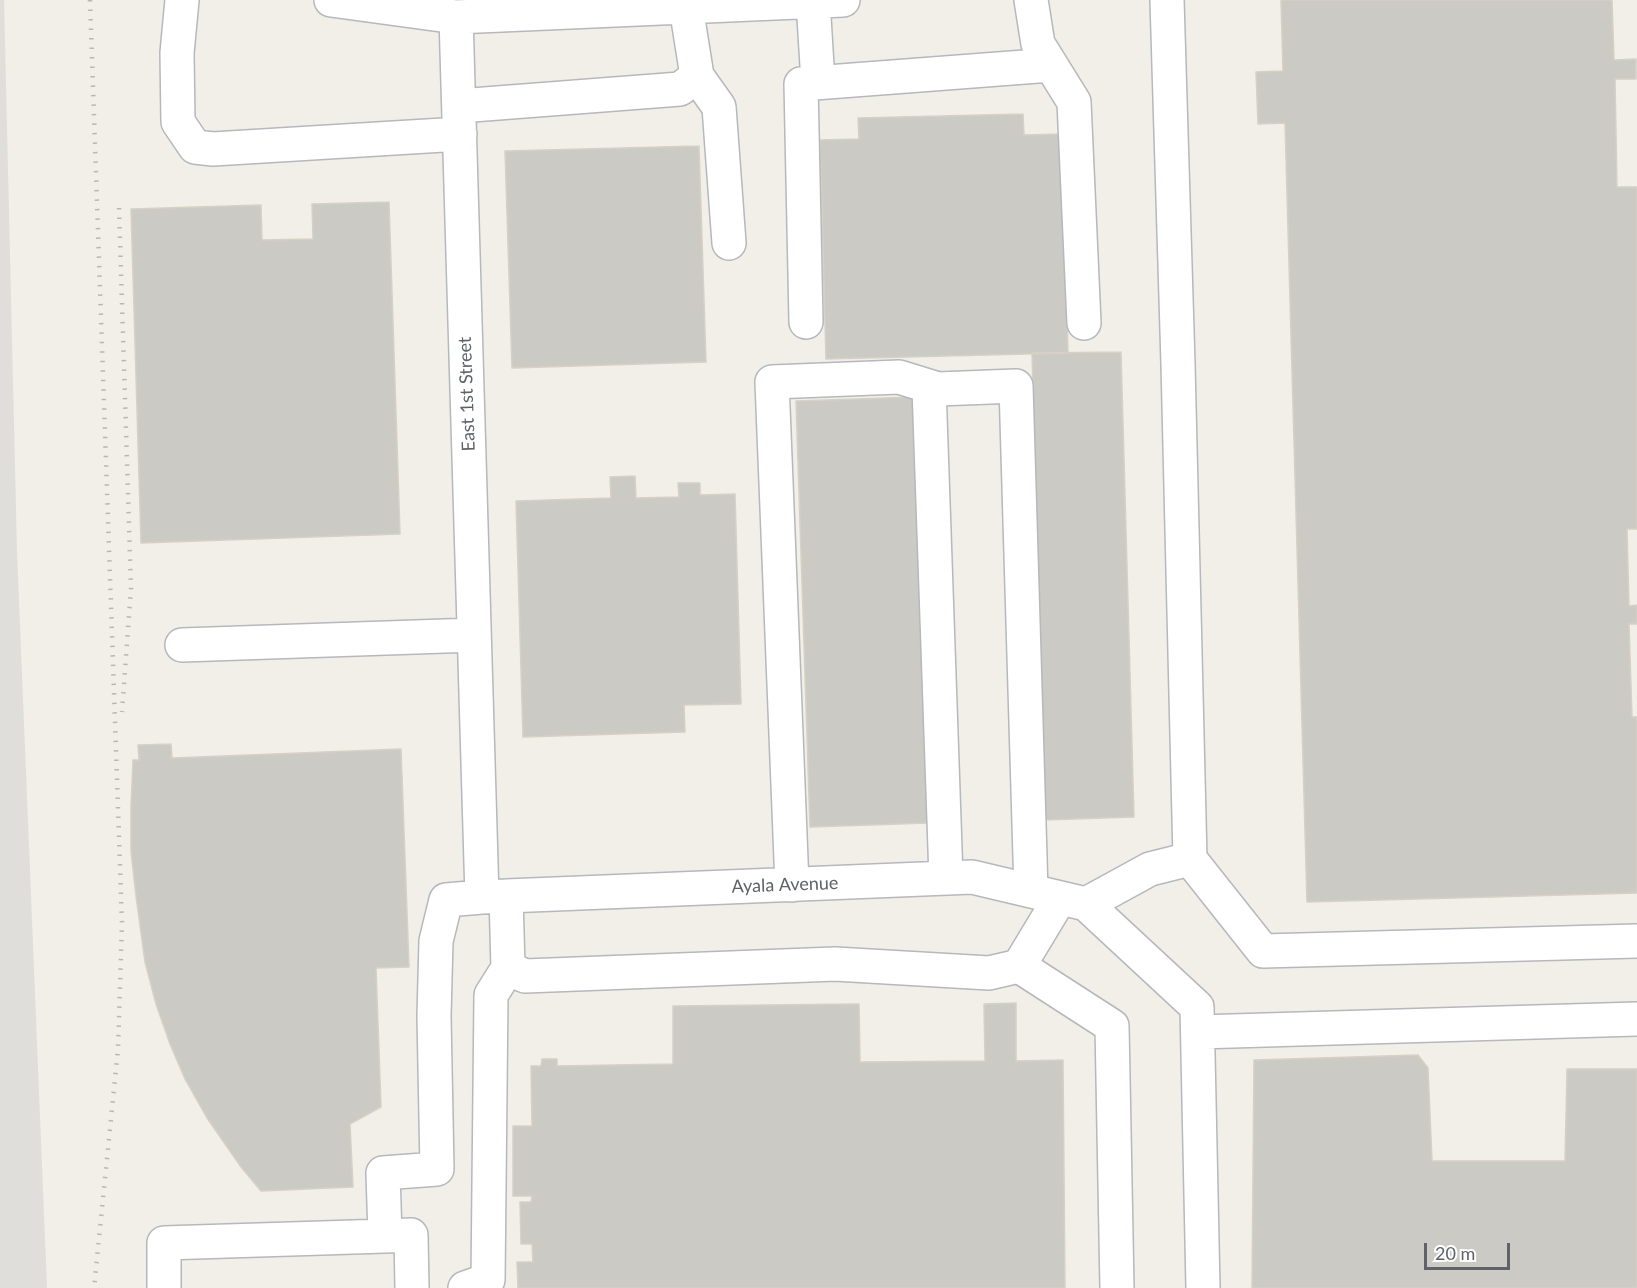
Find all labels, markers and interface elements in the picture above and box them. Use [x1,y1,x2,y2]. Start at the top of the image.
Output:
street label: East 1st Street [454,336,480,452]
street label: Ayala Avenue [731,872,839,898]
scale bar [1427,1231,1512,1269]
text: 20 m [1435,1242,1475,1264]

